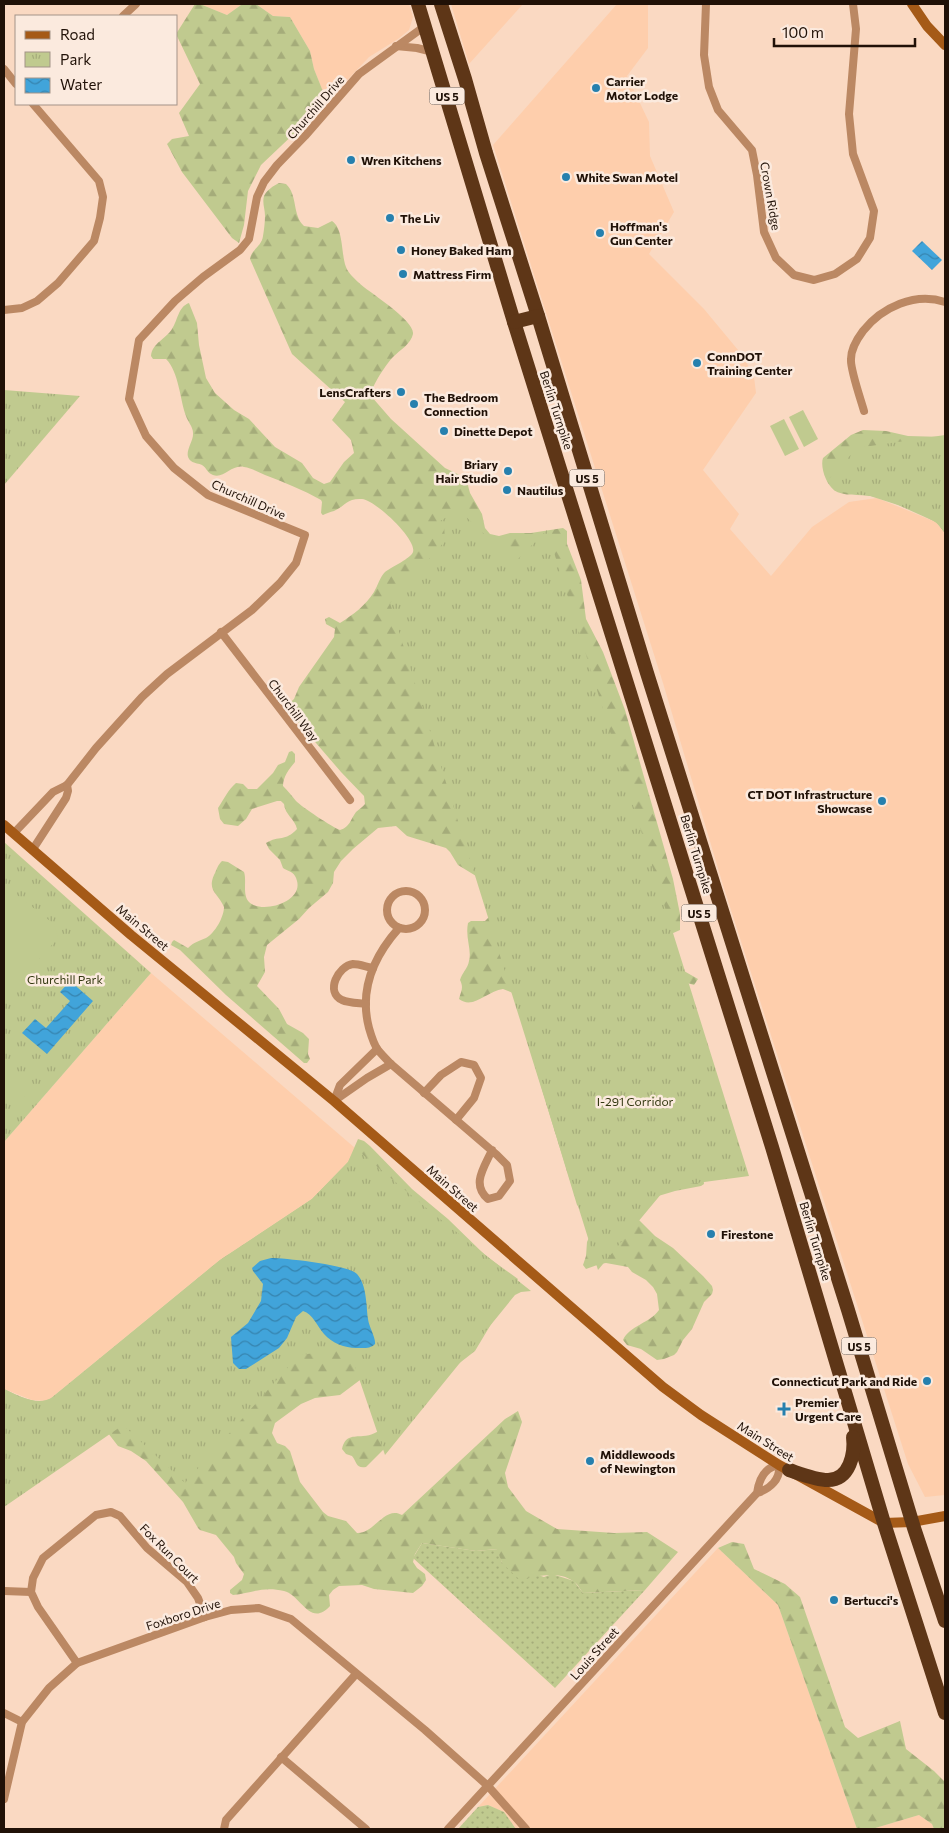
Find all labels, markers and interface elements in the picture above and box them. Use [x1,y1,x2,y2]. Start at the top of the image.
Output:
legend [15,15,178,105]
scale bar [774,15,915,47]
text: 100 m [782,23,824,41]
text: Road [60,25,95,43]
text: Park [60,50,91,68]
street label: Churchill Drive [284,72,346,142]
place label: Carrier Motor Lodge [606,74,678,102]
text: Water [60,75,102,93]
marker: Carrier Motor Lodge [590,82,602,94]
road number: US 5 [430,88,464,104]
place label: Wren Kitchens [361,153,442,167]
marker: Wren Kitchens [345,154,357,166]
street label: Crown Ridge [758,161,784,231]
place label: White Swan Motel [576,170,678,184]
marker: White Swan Motel [560,171,572,183]
place label: The Liv [400,211,441,225]
marker: The Liv [384,212,396,224]
place label: Hoffman's Gun Center [610,219,673,247]
marker: Hoffman's Gun Center [594,227,606,239]
place label: Honey Baked Ham [411,243,511,257]
marker: Honey Baked Ham [395,244,407,256]
place label: Mattress Firm [413,267,491,281]
marker: Mattress Firm [397,268,409,280]
place label: ConnDOT Training Center [707,349,792,377]
marker: ConnDOT Training Center [691,357,703,369]
street label: Berlin Turnpike [538,369,576,451]
place label: LensCrafters [319,385,391,399]
marker: LensCrafters [395,386,407,398]
place label: The Bedroom Connection [424,390,498,418]
marker: The Bedroom Connection [408,398,420,410]
place label: Dinette Depot [454,424,532,438]
marker: Dinette Depot [438,425,450,437]
place label: Briary Hair Studio [436,457,498,485]
marker: Briary Hair Studio [502,465,514,477]
road number: US 5 [570,469,604,486]
street label: Churchill Drive [210,476,288,522]
place label: Nautilus [517,483,564,497]
marker: Nautilus [501,484,513,496]
street label: Churchill Way [266,676,322,744]
place label: CT DOT Infrastructure Showcase [747,787,872,815]
marker: CT DOT Infrastructure Showcase [876,795,888,807]
street label: Berlin Turnpike [678,813,716,895]
street label: Main Street [114,901,172,953]
road number: US 5 [682,904,716,921]
park label: Churchill Park [27,972,103,986]
park label: I-291 Corridor [597,1094,674,1108]
street label: Main Street [424,1162,482,1214]
street label: Berlin Turnpike [797,1200,835,1282]
place label: Firestone [721,1227,773,1241]
marker: Firestone [705,1228,717,1240]
road number: US 5 [842,1338,876,1354]
place label: Connecticut Park and Ride [771,1374,917,1388]
marker: Connecticut Park and Ride [921,1375,933,1387]
place label: Premier Urgent Care [795,1395,861,1423]
marker: Premier Urgent Care [777,1402,791,1416]
street label: Main Street [735,1418,797,1464]
place label: Middlewoods of Newington [600,1447,675,1475]
marker: Middlewoods of Newington [584,1455,596,1467]
street label: Fox Run Court [138,1521,203,1586]
place label: Bertucci's [844,1593,899,1607]
marker: Bertucci's [828,1594,840,1606]
street label: Foxboro Drive [144,1595,222,1633]
street label: Louis Street [567,1624,621,1682]

